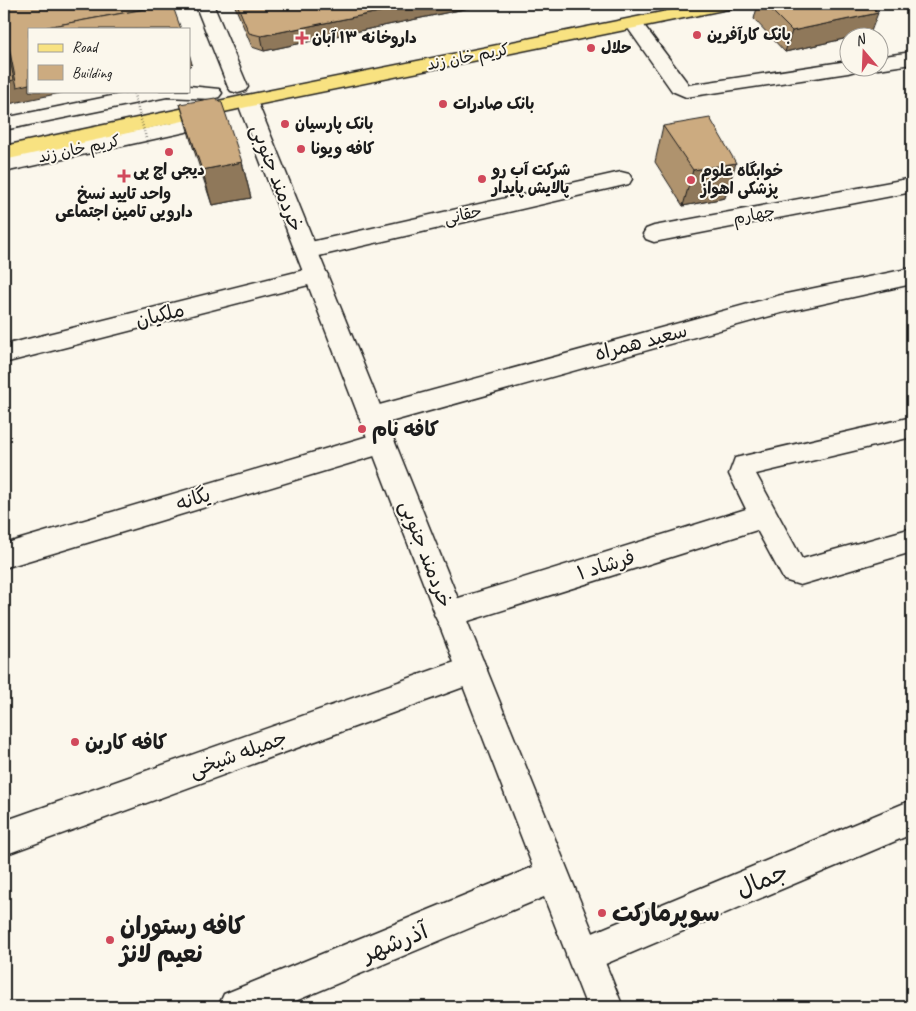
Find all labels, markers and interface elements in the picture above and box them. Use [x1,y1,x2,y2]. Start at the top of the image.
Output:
place label: بانک کارآفرین [707,25,791,45]
legend [28,28,190,92]
place label: داروخانه ۱۳ آبان [312,28,417,49]
north arrow [838,28,888,78]
marker: بانک کارآفرین [691,29,703,41]
text: N [853,30,869,50]
marker: داروخانه ۱۳ آبان [296,32,308,44]
text: Road [72,38,99,57]
place label: حلال [601,38,632,58]
street label: کریم خان زند [425,39,511,77]
marker: حلال [585,42,597,54]
text: Building [72,64,112,83]
place label: بانک صادرات [453,94,534,114]
marker: بانک صادرات [437,98,449,110]
place label: بانک پارسیان [295,114,373,134]
marker: بانک پارسیان [279,118,291,130]
street label: خردمند جنوبی [244,121,309,236]
street label: کریم خان زند [36,131,123,169]
place label: کافه ویونا [311,139,374,159]
marker: کافه ویونا [295,143,307,155]
marker: دیجی اچ پی [163,146,175,158]
place label: دیجی اچ پی [133,160,205,180]
place label: شرکت آب رو پالایش پایدار [490,160,570,198]
place label: خوابگاه علوم پزشکی اهواز [699,161,783,199]
marker: واحد تایید نسخ دارویی تامین اجتماعی [118,170,130,182]
marker: شرکت آب رو پالایش پایدار [476,173,488,185]
marker: خوابگاه علوم پزشکی اهواز [685,174,697,186]
place label: واحد تایید نسخ دارویی تامین اجتماعی [55,184,193,223]
street label: حقانی [442,201,484,229]
street label: چهارم [731,201,777,231]
street label: ملکیان [133,297,187,333]
street label: سعید همراه [592,318,690,366]
place label: کافه نام [372,417,439,444]
marker: کافه نام [356,423,368,435]
street label: یگانه [172,482,214,516]
street label: خردمند جنوبی [393,497,458,612]
street label: فرشاد ۱ [574,544,638,586]
street label: جمیله شیخی [186,725,290,783]
place label: کافه کاربن [85,730,167,755]
marker: کافه کاربن [69,736,81,748]
street label: جمال [731,856,793,904]
place label: سوپرمارکت [612,898,720,928]
marker: سوپرمارکت [596,907,608,919]
place label: کافه رستوران نعیم لانژ [118,911,245,972]
street label: آذرشهر [356,915,433,969]
marker: کافه رستوران نعیم لانژ [104,934,116,946]

